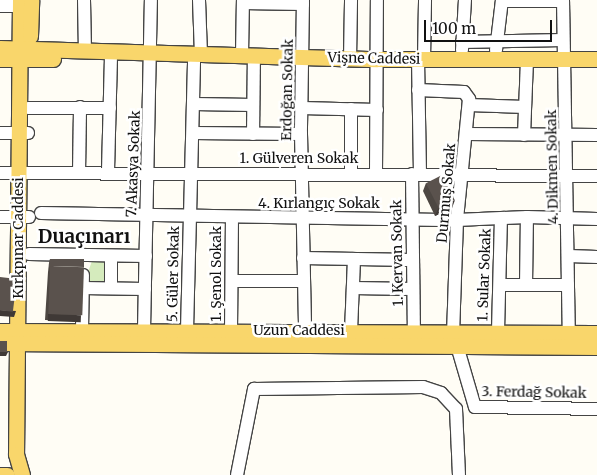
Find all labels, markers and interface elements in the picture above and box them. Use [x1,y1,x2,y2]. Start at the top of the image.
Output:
scale bar [427,10,554,42]
text: 100 m [432,19,476,38]
street label: Erdoğan Sokak [278,39,296,141]
street label: Vişne Caddesi [327,49,421,67]
street label: 7. Akasya Sokak [123,110,143,218]
street label: 4. Dikmen Sokak [543,110,561,224]
street label: Durmuş Sokak [433,142,459,244]
street label: 1. Gülveren Sokak [240,150,358,166]
street label: Kırkpınar Caddesi [10,177,26,299]
street label: 4. Kırlangıç Sokak [258,195,380,211]
street label: 1. Kervan Sokak [388,200,406,306]
district label: Duaçınarı [38,226,130,248]
street label: 5. Güler Sokak [164,226,182,322]
street label: 1. Şenol Sokak [208,226,224,322]
street label: 1. Sular Sokak [474,228,494,322]
street label: Uzun Caddesi [253,322,345,338]
street label: 3. Ferdağ Sokak [481,383,587,401]

